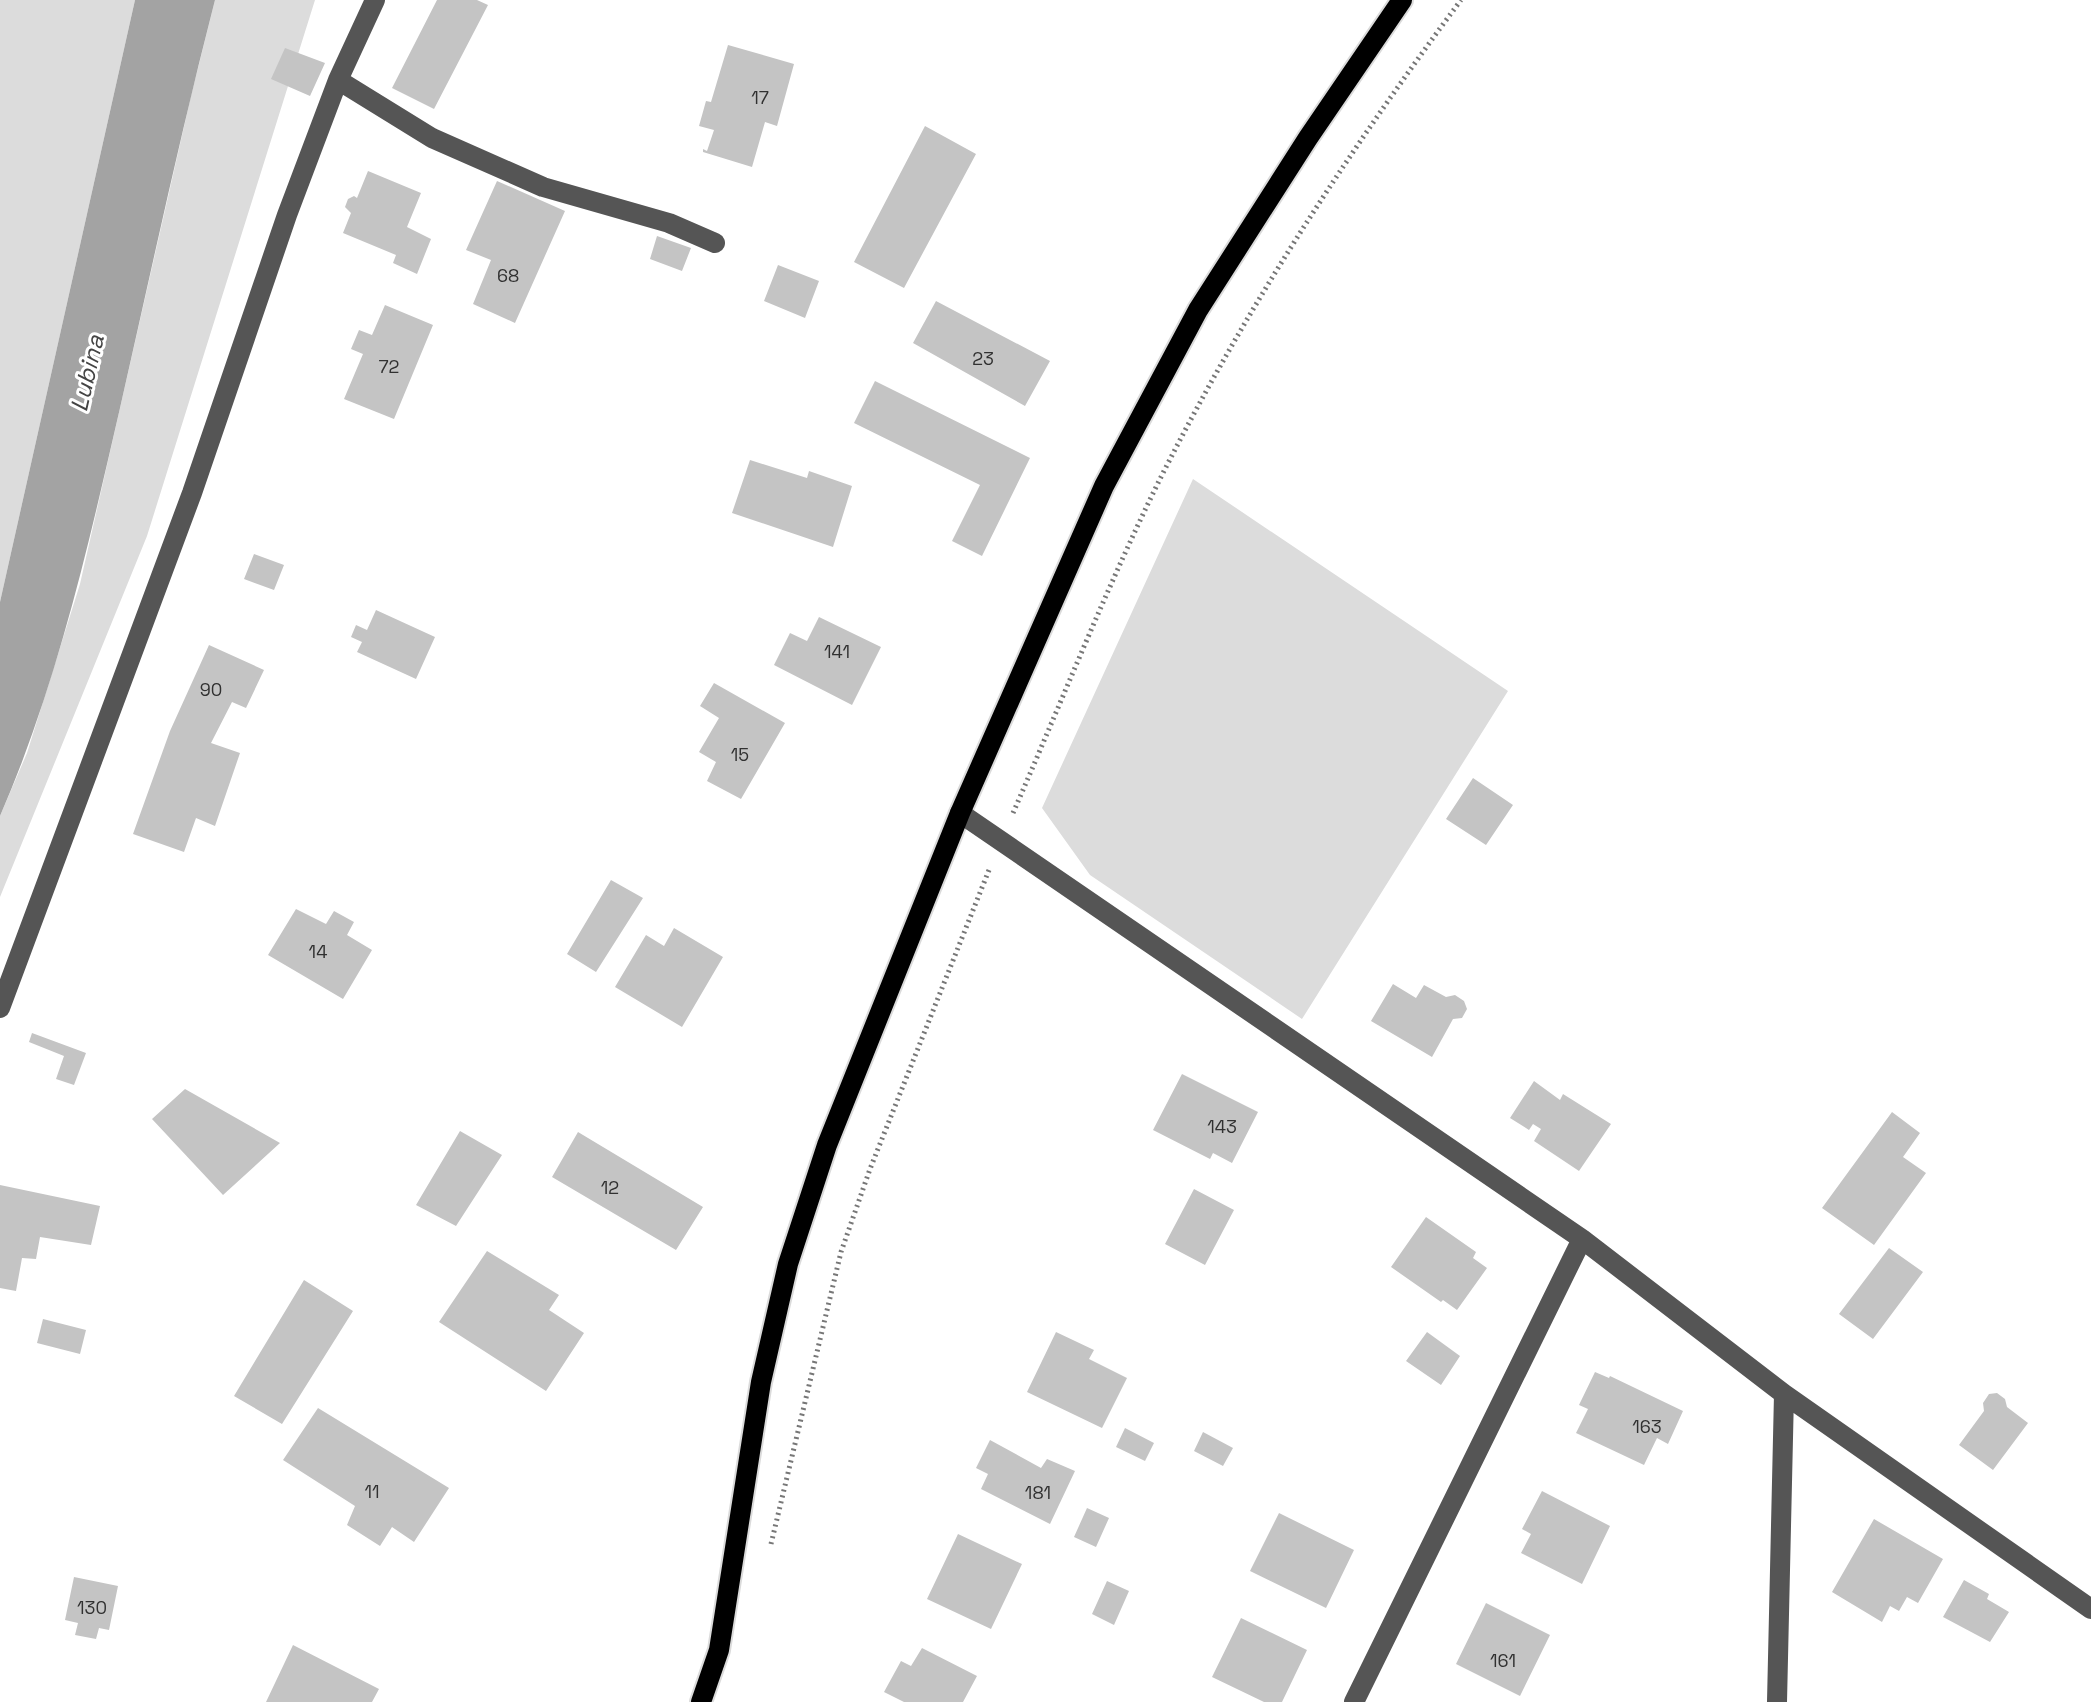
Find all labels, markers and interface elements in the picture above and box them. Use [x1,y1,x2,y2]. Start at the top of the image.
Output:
house number: 17 [751,86,769,109]
house number: 68 [497,264,519,287]
water label: Lubina [63,332,111,414]
house number: 23 [972,347,994,370]
house number: 72 [379,355,399,378]
house number: 141 [824,640,850,663]
house number: 90 [200,678,222,701]
house number: 15 [731,743,749,766]
house number: 14 [309,940,327,963]
house number: 143 [1207,1115,1237,1138]
house number: 12 [601,1176,619,1199]
house number: 163 [1632,1415,1662,1438]
house number: 11 [364,1480,380,1503]
house number: 181 [1025,1481,1051,1504]
house number: 130 [77,1596,107,1619]
house number: 161 [1490,1649,1516,1672]

